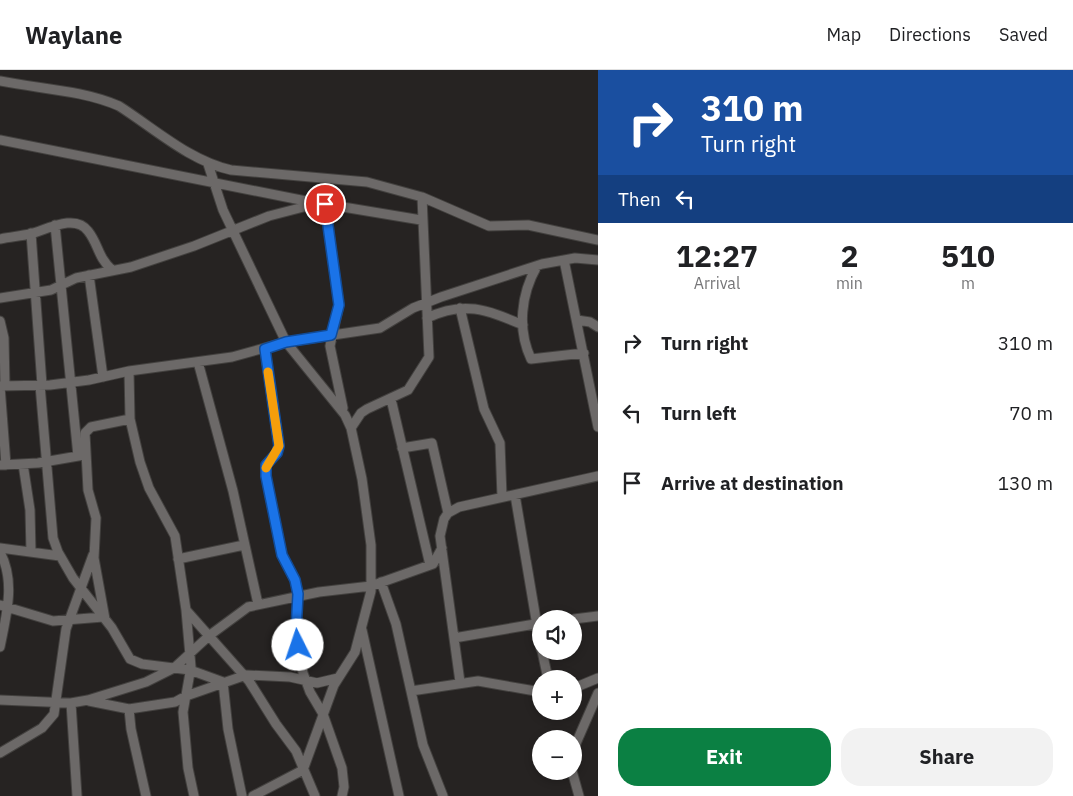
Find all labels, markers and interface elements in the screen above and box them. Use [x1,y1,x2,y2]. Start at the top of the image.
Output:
text: Waylane [25,19,123,51]
text: Map [826,23,861,46]
text: Directions [889,23,971,46]
text: Saved [999,23,1048,46]
text: 310 m [701,85,804,131]
icon: right [618,90,683,155]
text: Turn right [701,129,796,158]
pin [304,183,346,225]
icon: left [671,185,699,213]
text: Then [618,187,661,211]
icon: arrive [311,190,339,218]
text: 12:27 [676,236,758,275]
text: 2 [840,236,858,275]
text: 510 [941,236,995,275]
text: Arrival [694,273,740,293]
text: min [836,273,863,293]
text: m [961,273,975,293]
icon: right [618,329,646,357]
text: Turn right [661,331,748,355]
text: 310 m [998,331,1053,355]
icon: left [618,399,646,427]
text: Turn left [661,401,737,425]
text: 70 m [1009,401,1053,425]
icon: arrive [618,469,646,497]
text: Arrive at destination [661,471,844,495]
text: 130 m [998,471,1053,495]
map controls [532,610,582,780]
button: sound [532,610,582,660]
position arrow [271,618,323,670]
button: + [532,670,582,720]
button: Exit [618,728,831,786]
button: Share [841,728,1053,786]
button: − [532,730,582,780]

